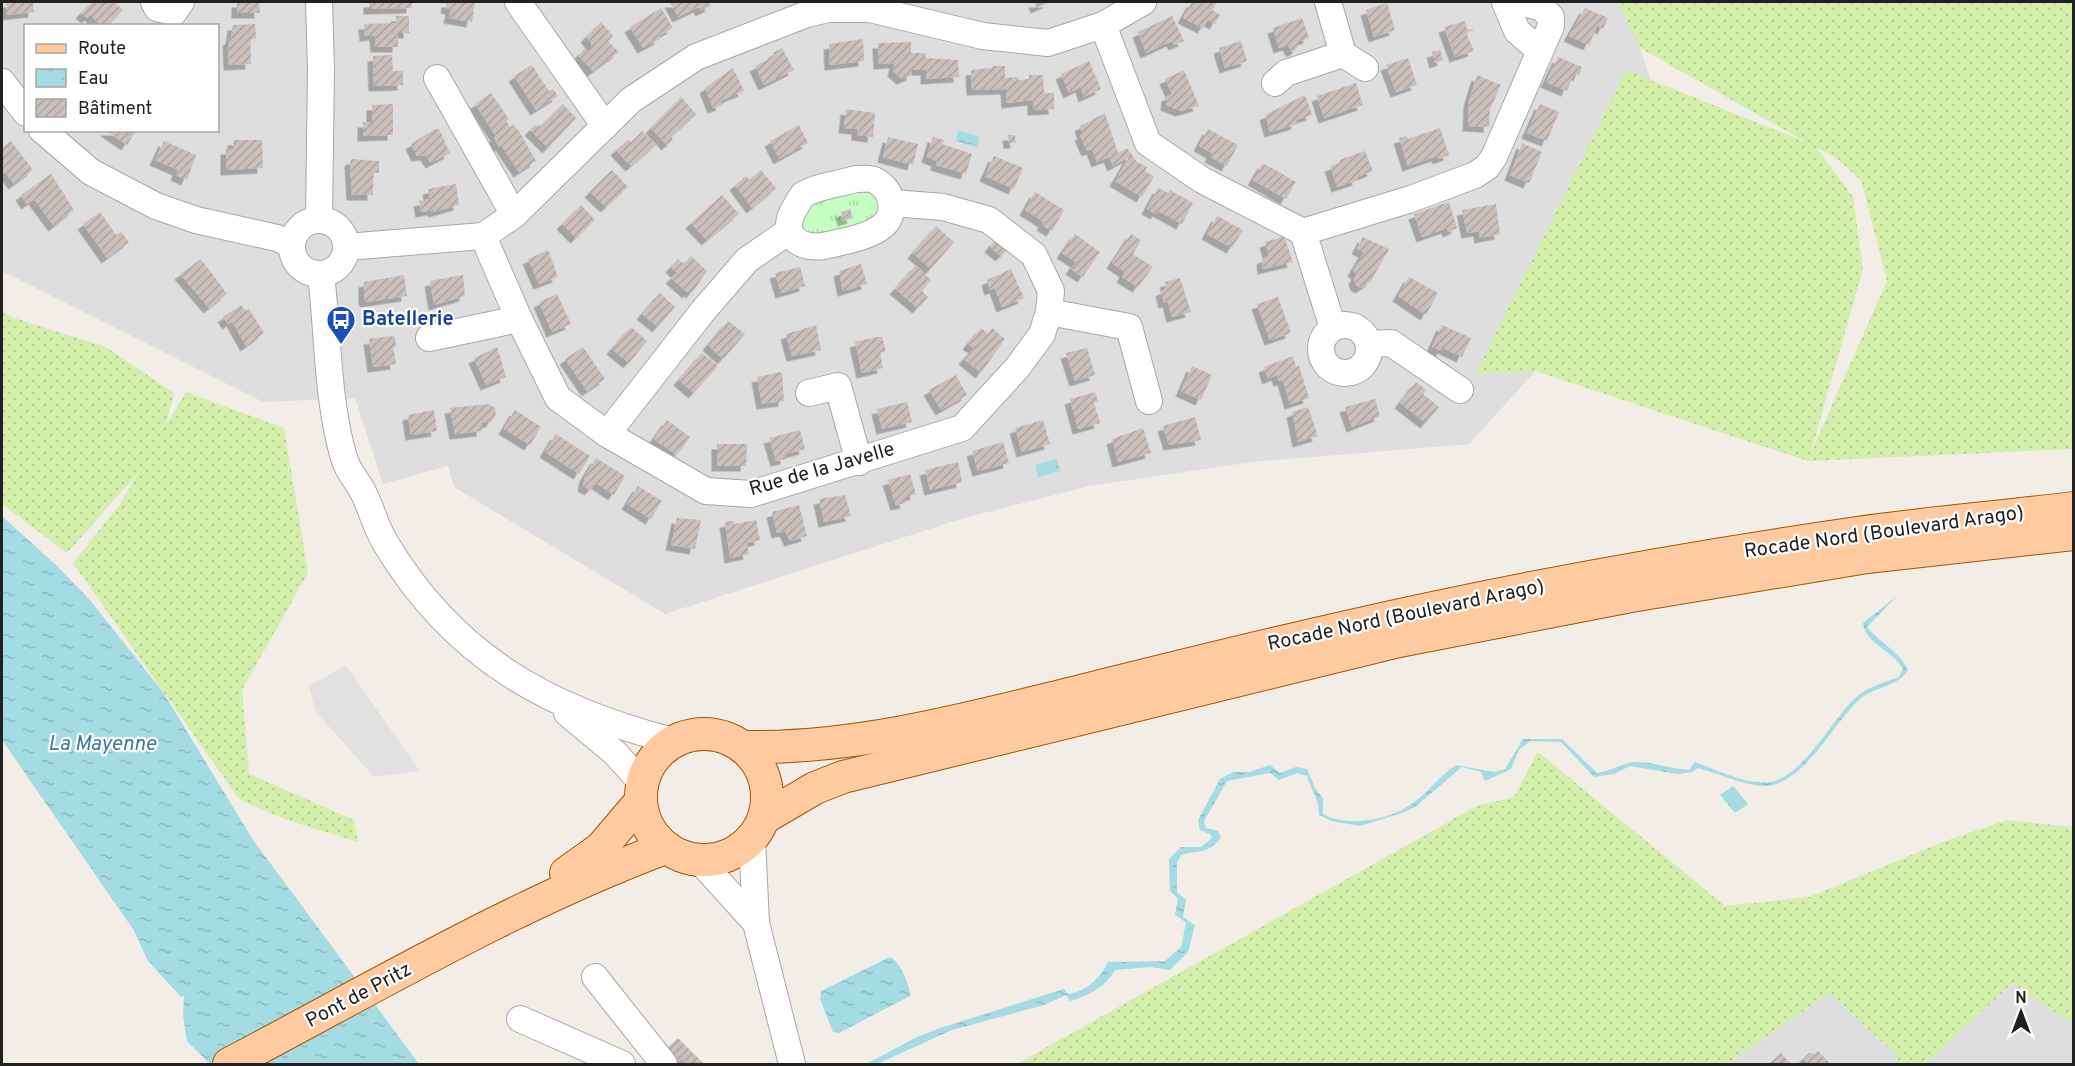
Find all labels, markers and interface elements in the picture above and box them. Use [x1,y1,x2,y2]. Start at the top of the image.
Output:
legend [24,24,219,132]
text: Route [78,38,126,61]
text: Eau [78,68,108,91]
text: Bâtiment [78,98,152,121]
bus stop icon: Batellerie [325,304,357,346]
place label: Batellerie [362,307,454,333]
street label: Rue de la Javelle [746,437,898,503]
street label: Rocade Nord (Boulevard Arago) [1742,500,2026,566]
street label: Rocade Nord (Boulevard Arago) [1265,574,1547,658]
water label: La Mayenne [48,731,157,758]
street label: Pont de Pritz [301,957,417,1035]
north arrow [1991,982,2051,1042]
text: N [2015,989,2027,1009]

